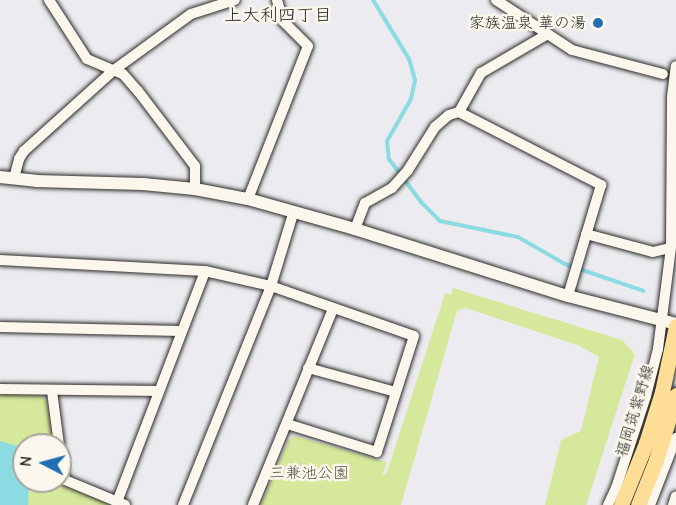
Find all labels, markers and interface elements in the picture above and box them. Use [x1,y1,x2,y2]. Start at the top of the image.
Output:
district label: 上大利四丁目 [224,5,332,27]
place label: 家族温泉 華の湯 [469,13,586,33]
marker: 家族温泉 華の湯 [591,16,605,30]
street label: 福岡筑紫野線 [612,362,658,460]
north arrow [12,433,72,493]
text: N [17,455,36,467]
park label: 三兼池公園 [269,463,349,483]

